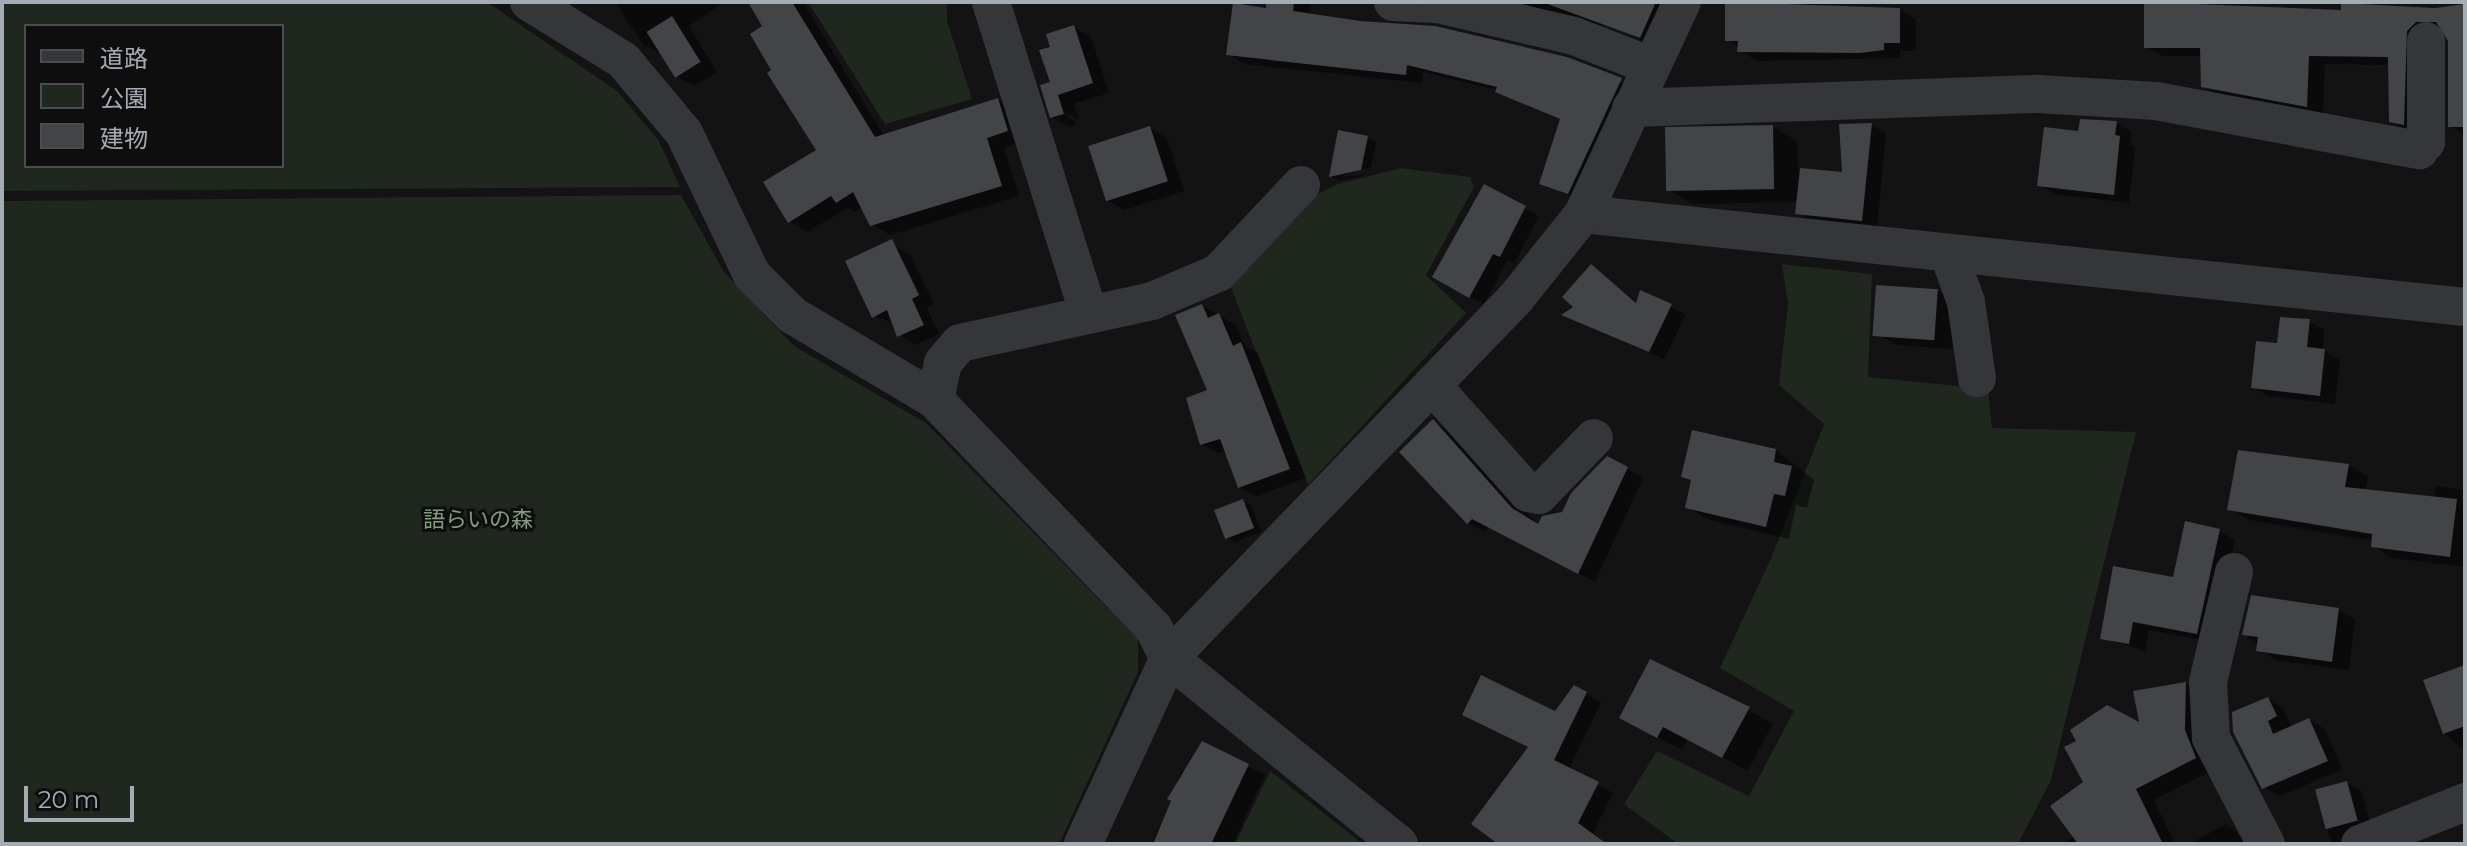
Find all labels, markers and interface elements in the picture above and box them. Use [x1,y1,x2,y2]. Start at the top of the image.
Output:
legend [24,24,284,168]
text: 道路 [100,44,148,73]
text: 公園 [100,84,148,113]
text: 建物 [100,124,148,153]
park label: 語らいの森 [423,507,533,533]
scale bar [28,770,138,820]
text: 20 m [38,785,99,814]

